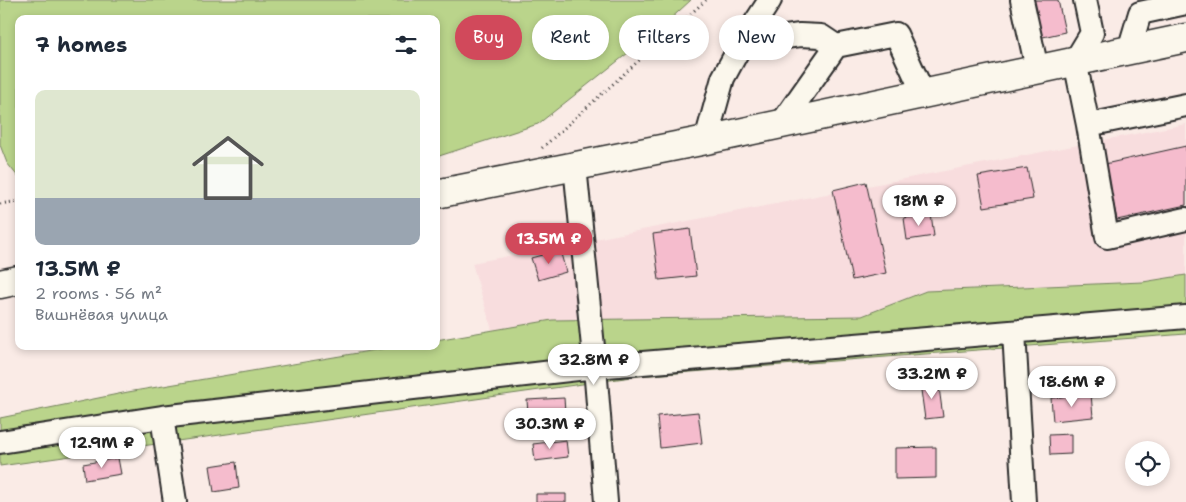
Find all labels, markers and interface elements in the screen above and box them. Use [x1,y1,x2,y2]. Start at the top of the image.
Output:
chip: Buy [455,15,522,60]
chip: Rent [532,15,609,60]
chip: Filters [619,15,709,60]
chip: New [719,15,794,60]
text: 7 homes [35,31,127,59]
icon: filters [392,31,420,59]
icon: home [183,123,273,213]
pin: 18M ₽ [884,184,954,227]
text: 18M ₽ [893,190,945,211]
pin: 13.5M ₽ [503,222,595,265]
text: 13.5M ₽ [516,228,582,249]
text: 13.5M ₽ [35,255,121,283]
text: 2 rooms · 56 m² [35,283,162,304]
text: Вишнёвая улица [35,304,168,325]
pin: 32.8M ₽ [548,344,640,386]
text: 32.8M ₽ [559,349,629,370]
pin: 33.2M ₽ [886,358,978,400]
text: 33.2M ₽ [897,363,967,384]
pin: 18.6M ₽ [1026,366,1118,408]
text: 18.6M ₽ [1039,371,1105,392]
pin: 30.3M ₽ [504,408,596,450]
text: 30.3M ₽ [515,413,585,434]
pin: 12.9M ₽ [56,426,148,469]
text: 12.9M ₽ [70,432,134,453]
map controls [1125,441,1170,486]
button: locate [1125,441,1170,486]

